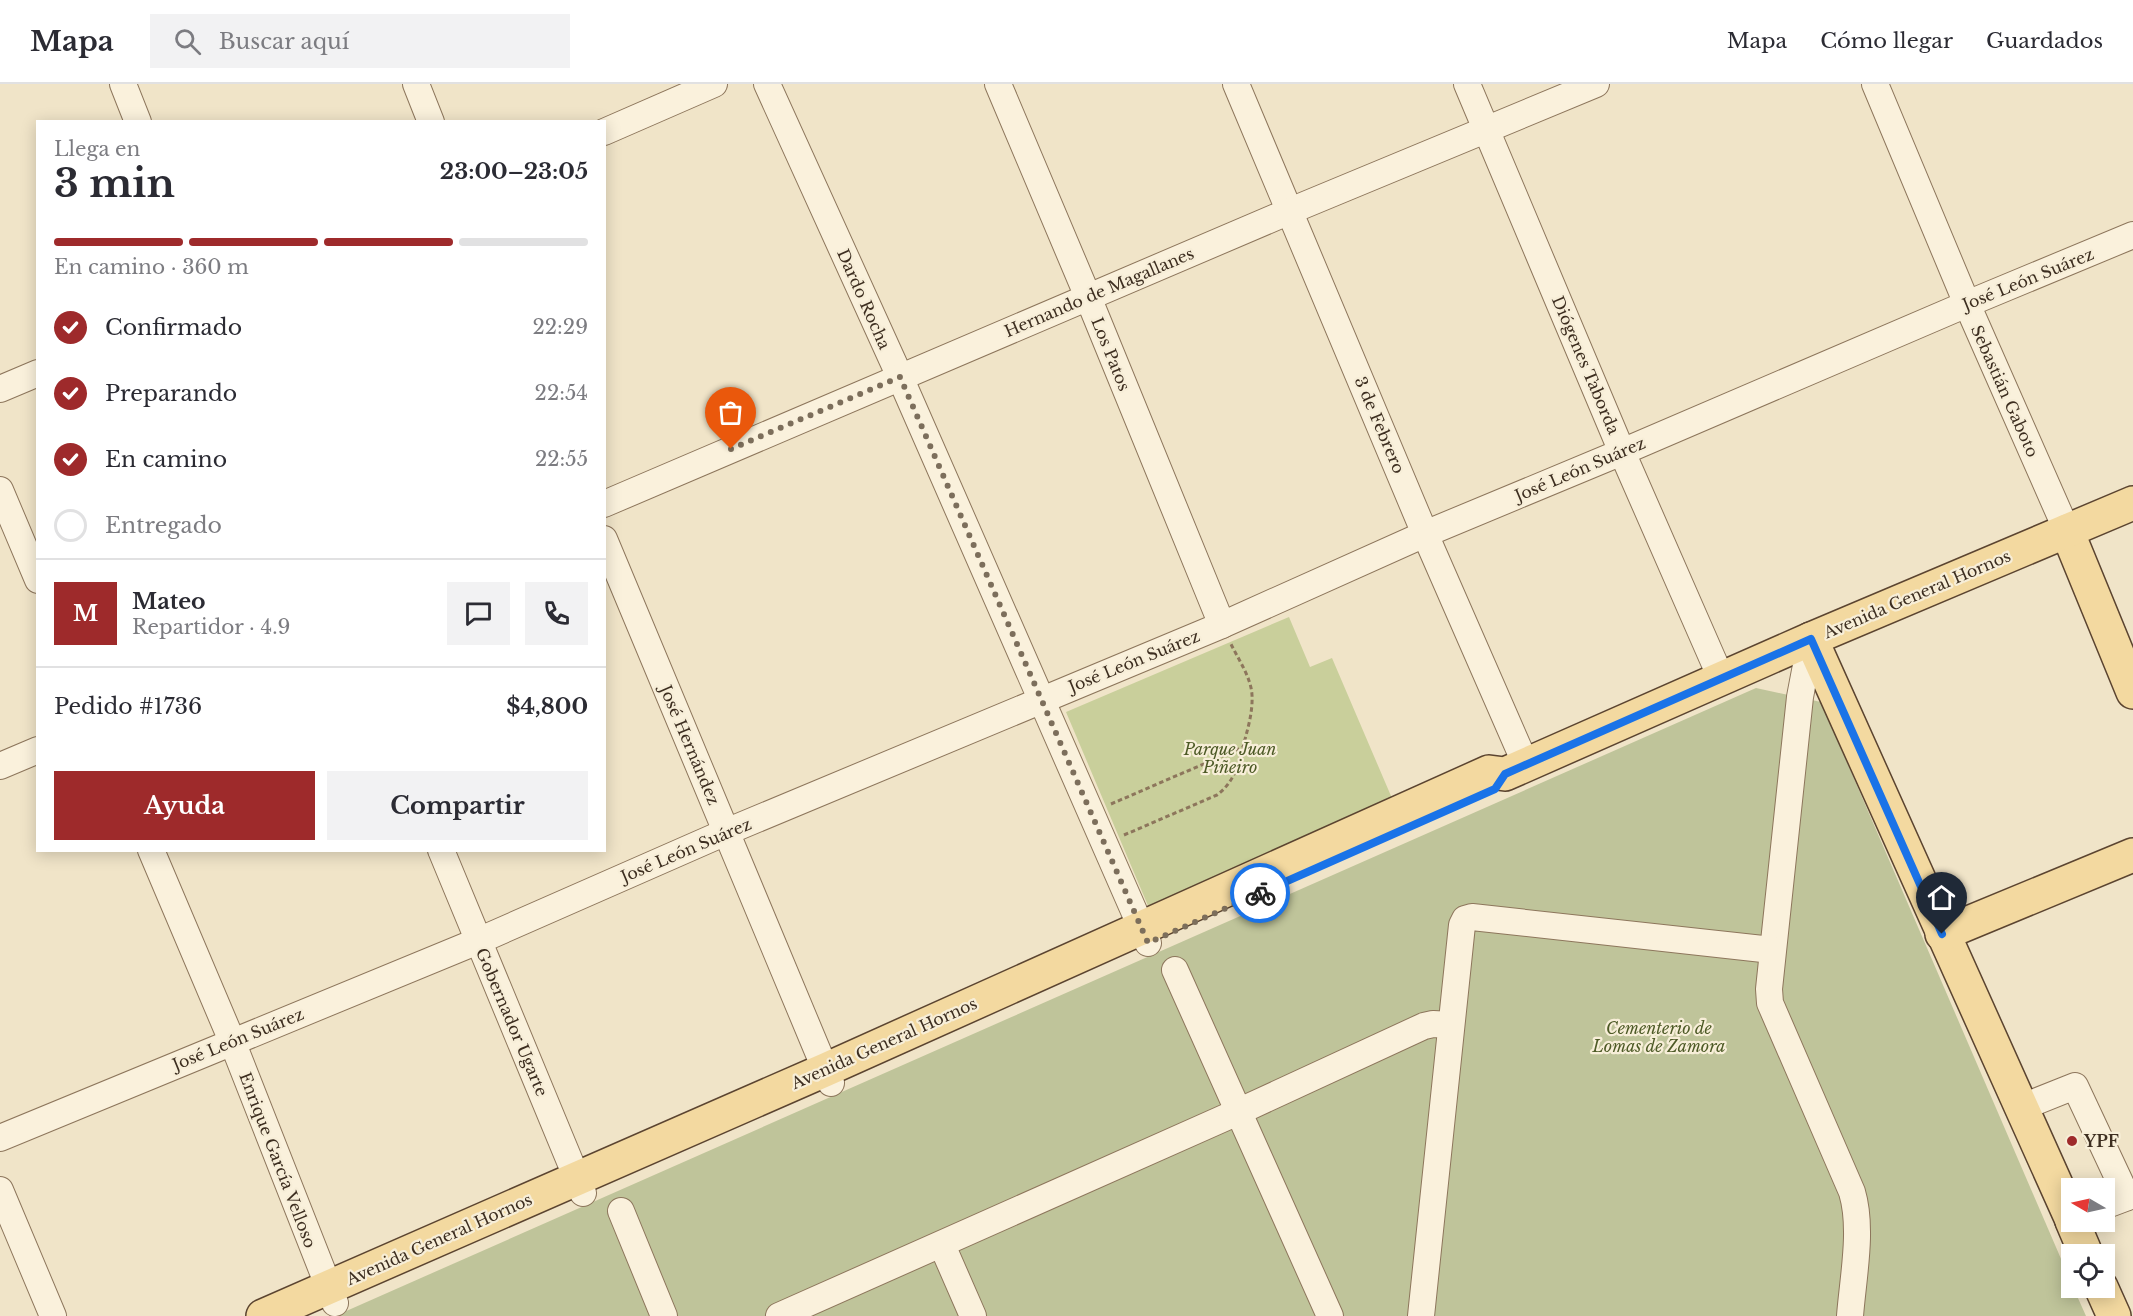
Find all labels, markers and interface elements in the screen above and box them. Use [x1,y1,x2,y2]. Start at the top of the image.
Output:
search box [150,14,570,68]
text: Mapa [30,24,114,59]
icon: search [171,25,204,58]
text: Buscar aquí [219,28,349,55]
text: Mapa [1727,28,1787,54]
text: Cómo llegar [1820,28,1953,54]
text: Guardados [1986,28,2103,54]
text: Llega en [54,137,140,161]
text: 23:00–23:05 [440,158,588,185]
text: 3 min [54,159,175,208]
street label: Hernando de Magallanes [1001,243,1197,341]
street label: José León Suárez [1958,244,2097,315]
street label: Dardo Rocha [833,246,895,352]
text: En camino · 360 m [54,255,249,279]
street label: Diógenes Taborda [1548,293,1624,437]
icon: check [54,311,87,344]
text: Confirmado [105,314,242,341]
street label: Los Patos [1087,314,1135,394]
text: 22:29 [532,315,588,339]
street label: Sebastián Gaboto [1967,322,2043,460]
street label: 3 de Febrero [1351,374,1409,476]
icon: check [54,377,87,410]
text: Preparando [105,380,237,407]
text: 22:54 [535,381,588,405]
pin [705,387,756,449]
icon: bag [714,396,747,429]
street label: José León Suárez [1510,432,1648,506]
icon: check [54,443,87,476]
text: En camino [105,446,227,473]
text: 22:55 [535,447,588,471]
text: Entregado [105,512,222,539]
street label: Avenida General Hornos [1819,545,2014,643]
button: chat [447,582,510,645]
button: phone [525,582,588,645]
text: Mateo [132,588,206,615]
text: M [73,600,98,627]
text: Repartidor · 4.9 [132,615,290,639]
street label: José León Suárez [1064,626,1203,697]
street label: José Hernández [655,680,724,808]
text: Pedido #1736 [54,693,202,720]
text: $4,800 [506,693,588,720]
park label: Parque Juan Piñeiro [1183,739,1276,777]
button: Ayuda [54,771,315,840]
button: Compartir [327,771,588,840]
street label: José León Suárez [616,813,754,887]
courier [1230,863,1290,923]
pin [1916,872,1967,934]
icon: bike [1244,877,1277,910]
icon: home [1925,881,1958,914]
street label: Gobernador Ugarte [472,945,552,1099]
street label: Avenida General Hornos [787,993,980,1093]
street label: José León Suárez [168,1004,307,1075]
park label: Cementerio de Lomas de Zamora [1592,1018,1725,1056]
street label: Enrique García Velloso [235,1069,321,1251]
place label: YPF [2083,1131,2119,1151]
marker: YPF [2065,1134,2079,1148]
north arrow [2061,1178,2115,1232]
map controls [2061,1178,2115,1298]
street label: Avenida General Hornos [342,1189,535,1289]
button: locate [2061,1244,2115,1298]

